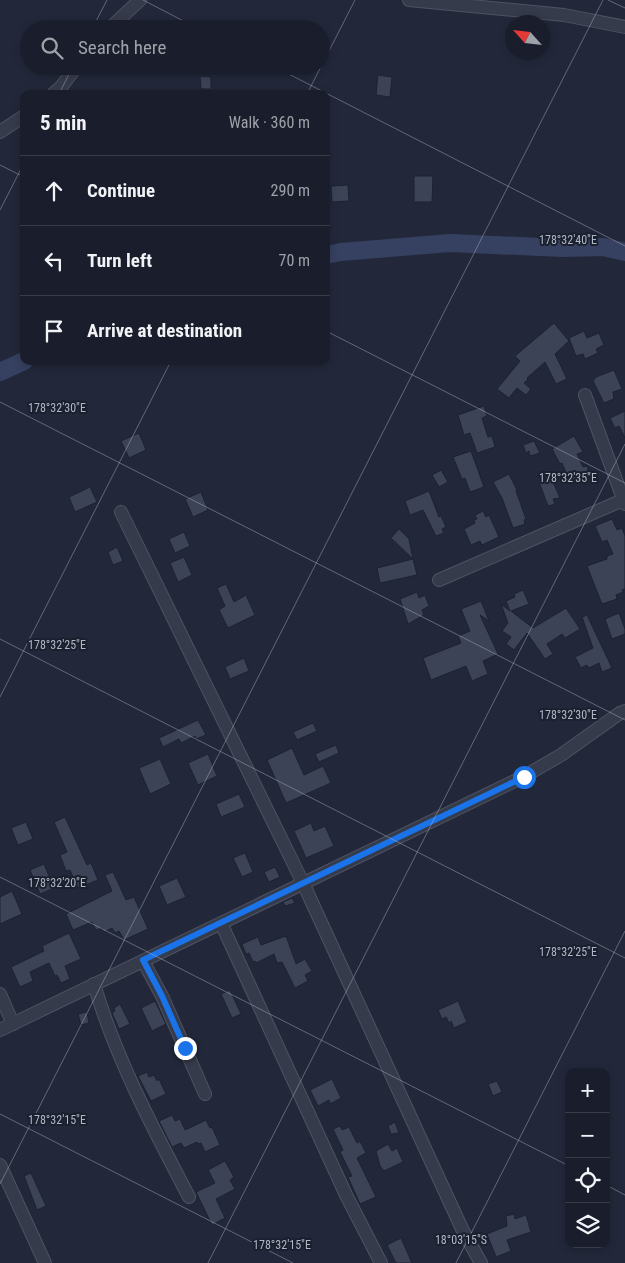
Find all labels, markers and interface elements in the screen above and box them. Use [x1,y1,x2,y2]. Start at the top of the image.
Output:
north arrow [505,15,550,60]
search box [20,20,330,75]
icon: search [38,34,66,62]
text: Search here [78,36,166,59]
text: 5 min [40,111,87,135]
text: Walk · 360 m [229,113,310,132]
icon: ahead [40,177,68,205]
text: Continue [87,179,155,202]
text: 290 m [271,181,310,200]
text: 178°32'40"E [539,233,597,247]
icon: left [40,247,68,275]
text: Turn left [87,249,152,272]
text: 70 m [278,251,310,270]
icon: arrive [40,317,68,345]
text: Arrive at destination [87,319,242,342]
text: 178°32'30"E [28,401,86,415]
text: 178°32'35"E [539,471,597,485]
text: 178°32'25"E [28,638,86,652]
text: 178°32'30"E [539,708,597,722]
route start [513,766,536,789]
text: 178°32'20"E [28,876,86,890]
text: 178°32'25"E [539,945,597,959]
route end [174,1037,197,1060]
map controls [565,1068,610,1248]
button: + [565,1068,610,1113]
text: 178°32'15"E [28,1113,86,1127]
button: − [565,1113,610,1158]
button: locate [565,1158,610,1203]
button: layers [565,1203,610,1248]
text: 18°03'15"S [435,1233,487,1247]
text: 178°32'15"E [253,1238,311,1252]

